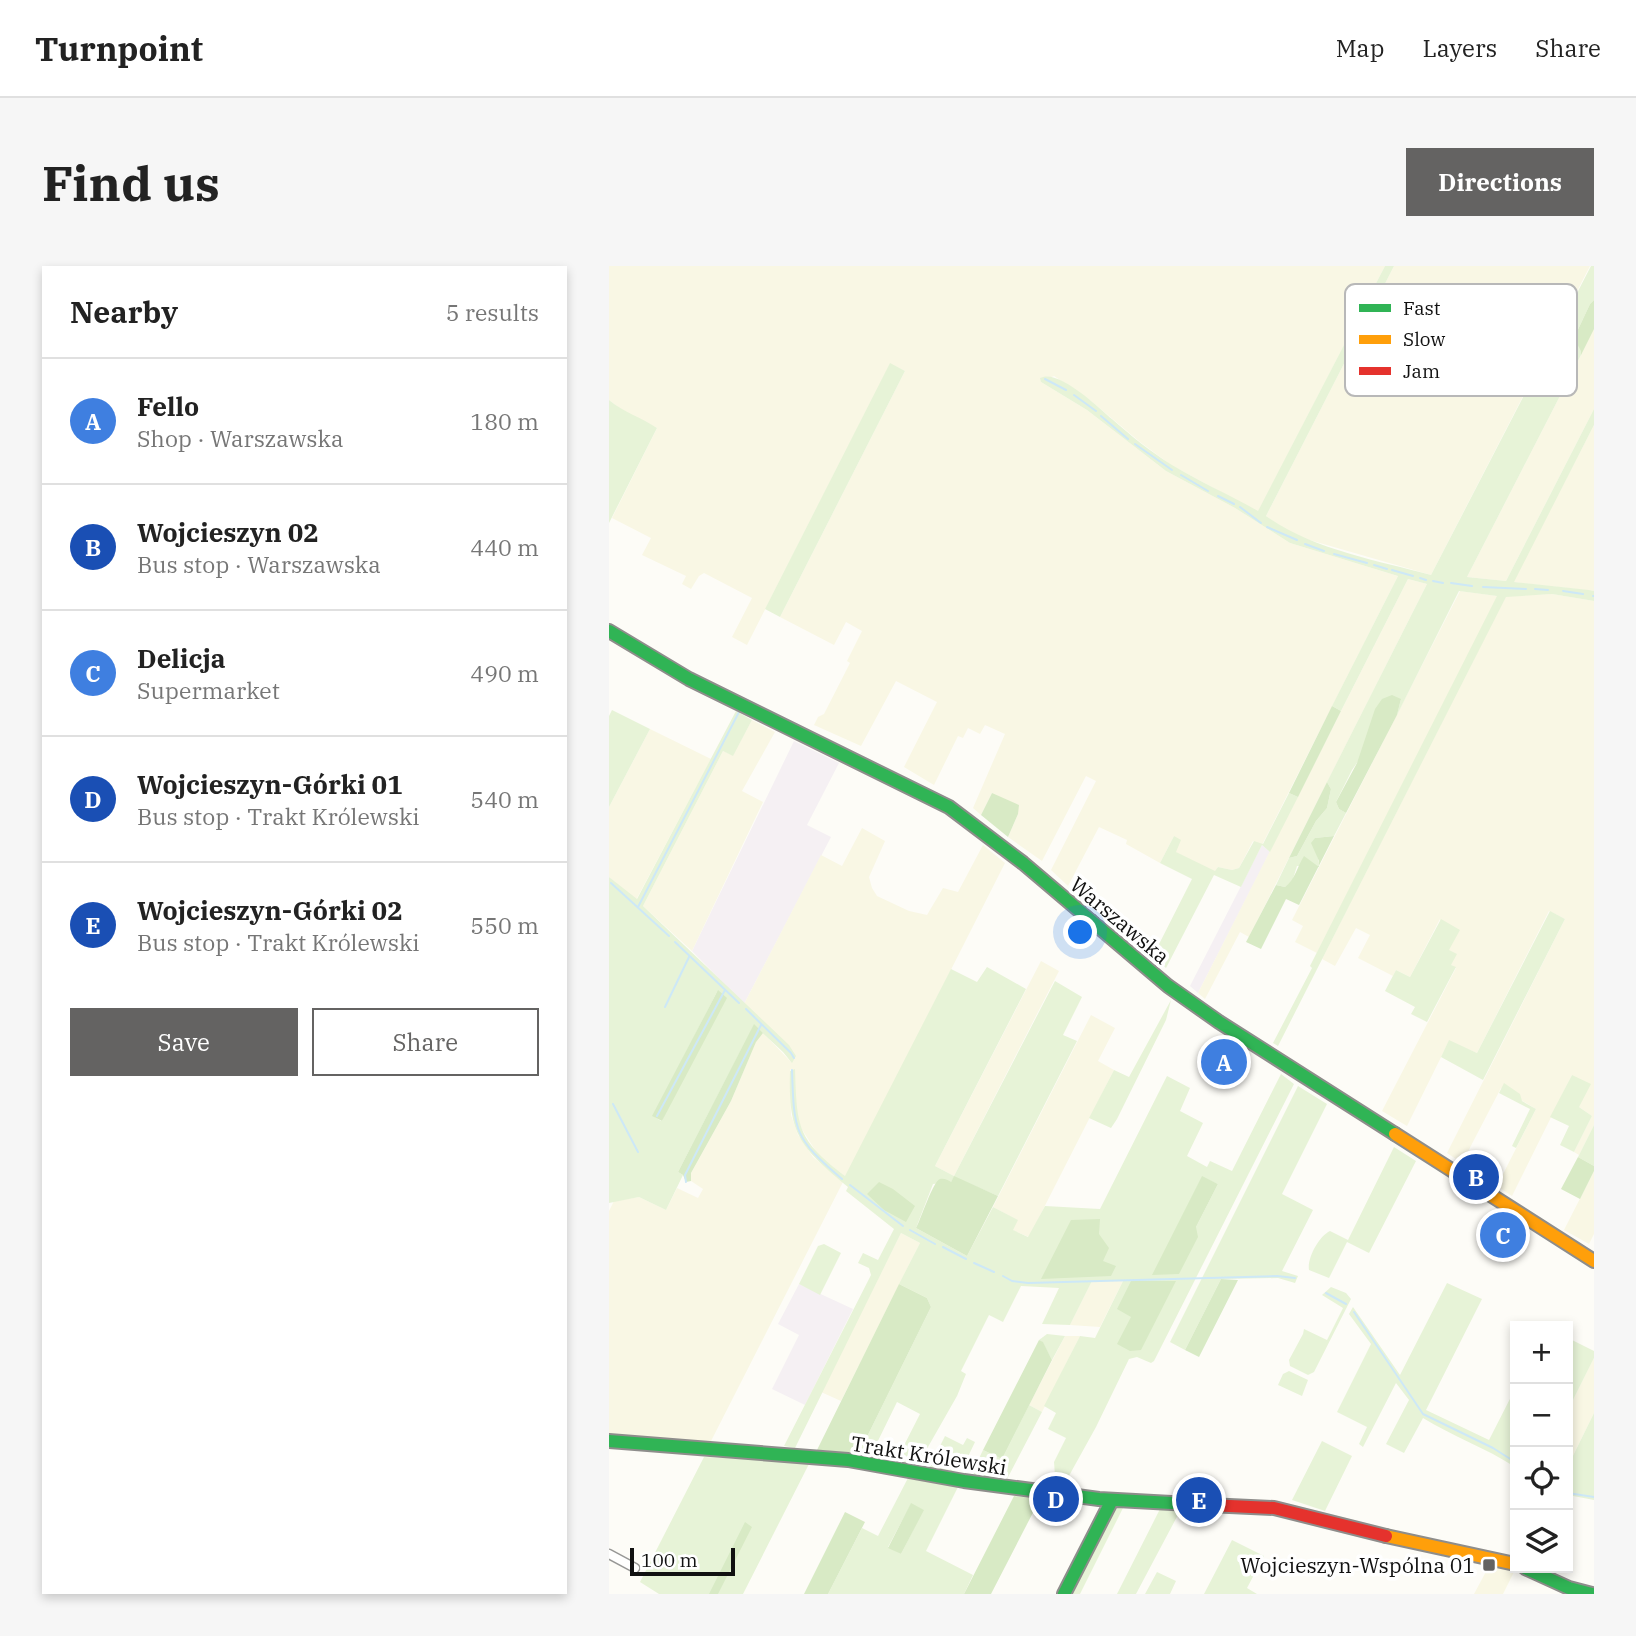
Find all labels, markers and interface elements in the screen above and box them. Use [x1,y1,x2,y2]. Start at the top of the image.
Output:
text: Turnpoint [35,27,203,70]
text: Map [1336,32,1384,64]
text: Layers [1422,32,1497,64]
text: Share [1535,32,1601,64]
button: Directions [1406,148,1594,216]
text: Find us [42,151,220,214]
legend [1345,284,1577,396]
text: Nearby [70,292,178,331]
text: Fast [1403,296,1441,320]
text: 5 results [446,297,539,327]
text: Slow [1403,327,1445,351]
text: Jam [1403,359,1440,383]
text: Fello [137,389,199,423]
text: A [85,406,101,436]
text: 180 m [470,406,539,436]
text: Shop · Warszawska [137,423,344,453]
text: Wojcieszyn 02 [137,515,319,549]
text: B [85,532,101,562]
text: 440 m [470,532,539,562]
text: Bus stop · Warszawska [137,549,381,579]
text: Delicja [137,641,226,675]
text: C [85,658,101,688]
text: 490 m [470,658,539,688]
text: Supermarket [137,675,280,705]
text: Wojcieszyn-Górki 01 [137,767,403,801]
text: D [84,784,102,814]
text: 540 m [470,784,539,814]
text: Bus stop · Trakt Królewski [137,801,420,831]
street label: Warszawska [1064,870,1176,970]
text: Wojcieszyn-Górki 02 [137,893,403,927]
text: E [85,910,101,940]
text: 550 m [470,910,539,940]
your location [1063,915,1097,949]
text: Bus stop · Trakt Królewski [137,927,420,957]
button: Save [70,1008,298,1076]
button: Share [312,1008,539,1076]
pin: A [1201,1036,1247,1088]
pin: B [1453,1151,1499,1203]
pin: C [1480,1209,1526,1261]
map controls [1510,1321,1573,1573]
button: + [1510,1321,1573,1384]
button: − [1510,1384,1573,1447]
street label: Trakt Królewski [849,1429,1009,1481]
button: locate [1510,1447,1573,1510]
pin: D [1033,1473,1079,1525]
pin: E [1176,1474,1222,1526]
button: layers [1510,1510,1573,1573]
scale bar [630,1545,735,1577]
text: 100 m [641,1548,698,1572]
place label: Wojcieszyn-Wspólna 01 [1240,1551,1475,1579]
marker: Wojcieszyn-Wspólna 01 [1481,1557,1497,1573]

